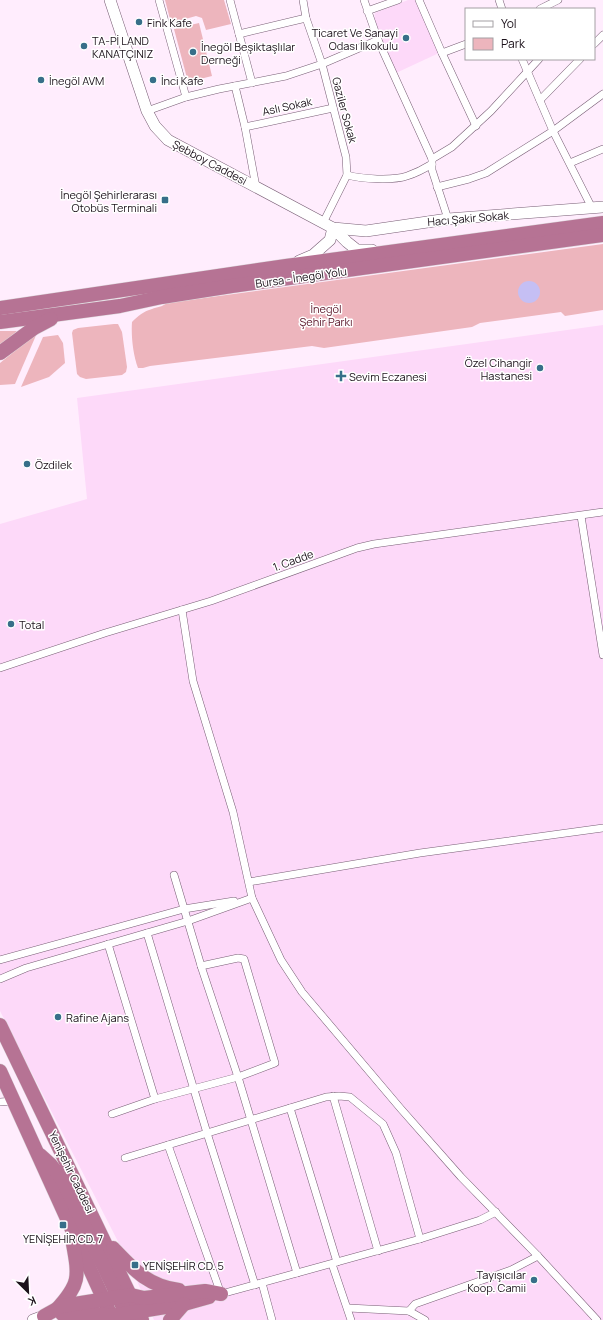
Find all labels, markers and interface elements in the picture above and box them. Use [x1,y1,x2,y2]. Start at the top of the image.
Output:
legend [465,8,595,60]
place label: Fink Kafe [147,15,193,30]
text: Yol [501,15,517,32]
marker: Fink Kafe [134,17,144,27]
place label: Ticaret Ve Sanayi Odası İlkokulu [312,25,398,53]
place label: TA-Pİ LAND KANATÇINIZ [92,33,153,61]
marker: Ticaret Ve Sanayi Odası İlkokulu [401,33,411,43]
text: Park [501,35,526,52]
place label: İnegöl Beşiktaşlılar Derneği [201,39,295,67]
marker: TA-Pİ LAND KANATÇINIZ [79,41,89,51]
marker: İnegöl Beşiktaşlılar Derneği [188,47,198,57]
place label: İnegöl AVM [49,73,104,88]
place label: İnci Kafe [161,73,204,88]
marker: İnegöl AVM [36,75,46,85]
marker: İnci Kafe [148,75,158,85]
street label: Gaziler Sokak [329,75,361,145]
street label: Aslı Sokak [261,93,314,119]
street label: Şebboy Caddesi [170,136,250,188]
place label: İnegöl Şehirlerarası Otobüs Terminali [60,187,157,215]
marker: İnegöl Şehirlerarası Otobüs Terminali [160,195,170,205]
street label: Hacı Şakir Sokak [427,207,510,229]
street label: Bursa - İnegöl Yolu [254,263,348,291]
park label: İnegöl Şehir Parkı [300,301,352,329]
place label: Özel Cihangir Hastanesi [465,355,532,383]
marker: Özel Cihangir Hastanesi [535,363,545,373]
place label: Sevim Eczanesi [349,369,427,384]
marker: Sevim Eczanesi [336,371,346,381]
place label: Özdilek [35,457,72,472]
marker: Özdilek [22,459,32,469]
street label: 1. Cadde [271,546,316,574]
place label: Total [19,617,44,632]
marker: Total [6,619,16,629]
place label: Rafine Ajans [66,1010,129,1025]
marker: Rafine Ajans [53,1012,63,1022]
street label: Yenişehir Caddesi [46,1128,98,1216]
marker: YENİŞEHİR CD. 7 [58,1220,68,1230]
place label: YENİŞEHİR CD. 7 [23,1231,103,1246]
place label: YENİŞEHİR CD. 5 [143,1258,224,1273]
marker: YENİŞEHİR CD. 5 [130,1260,140,1270]
place label: Tayışıcılar Koop. Camii [467,1267,526,1295]
north arrow [8,1272,48,1312]
marker: Tayışıcılar Koop. Camii [529,1275,539,1285]
text: K [25,1293,39,1310]

